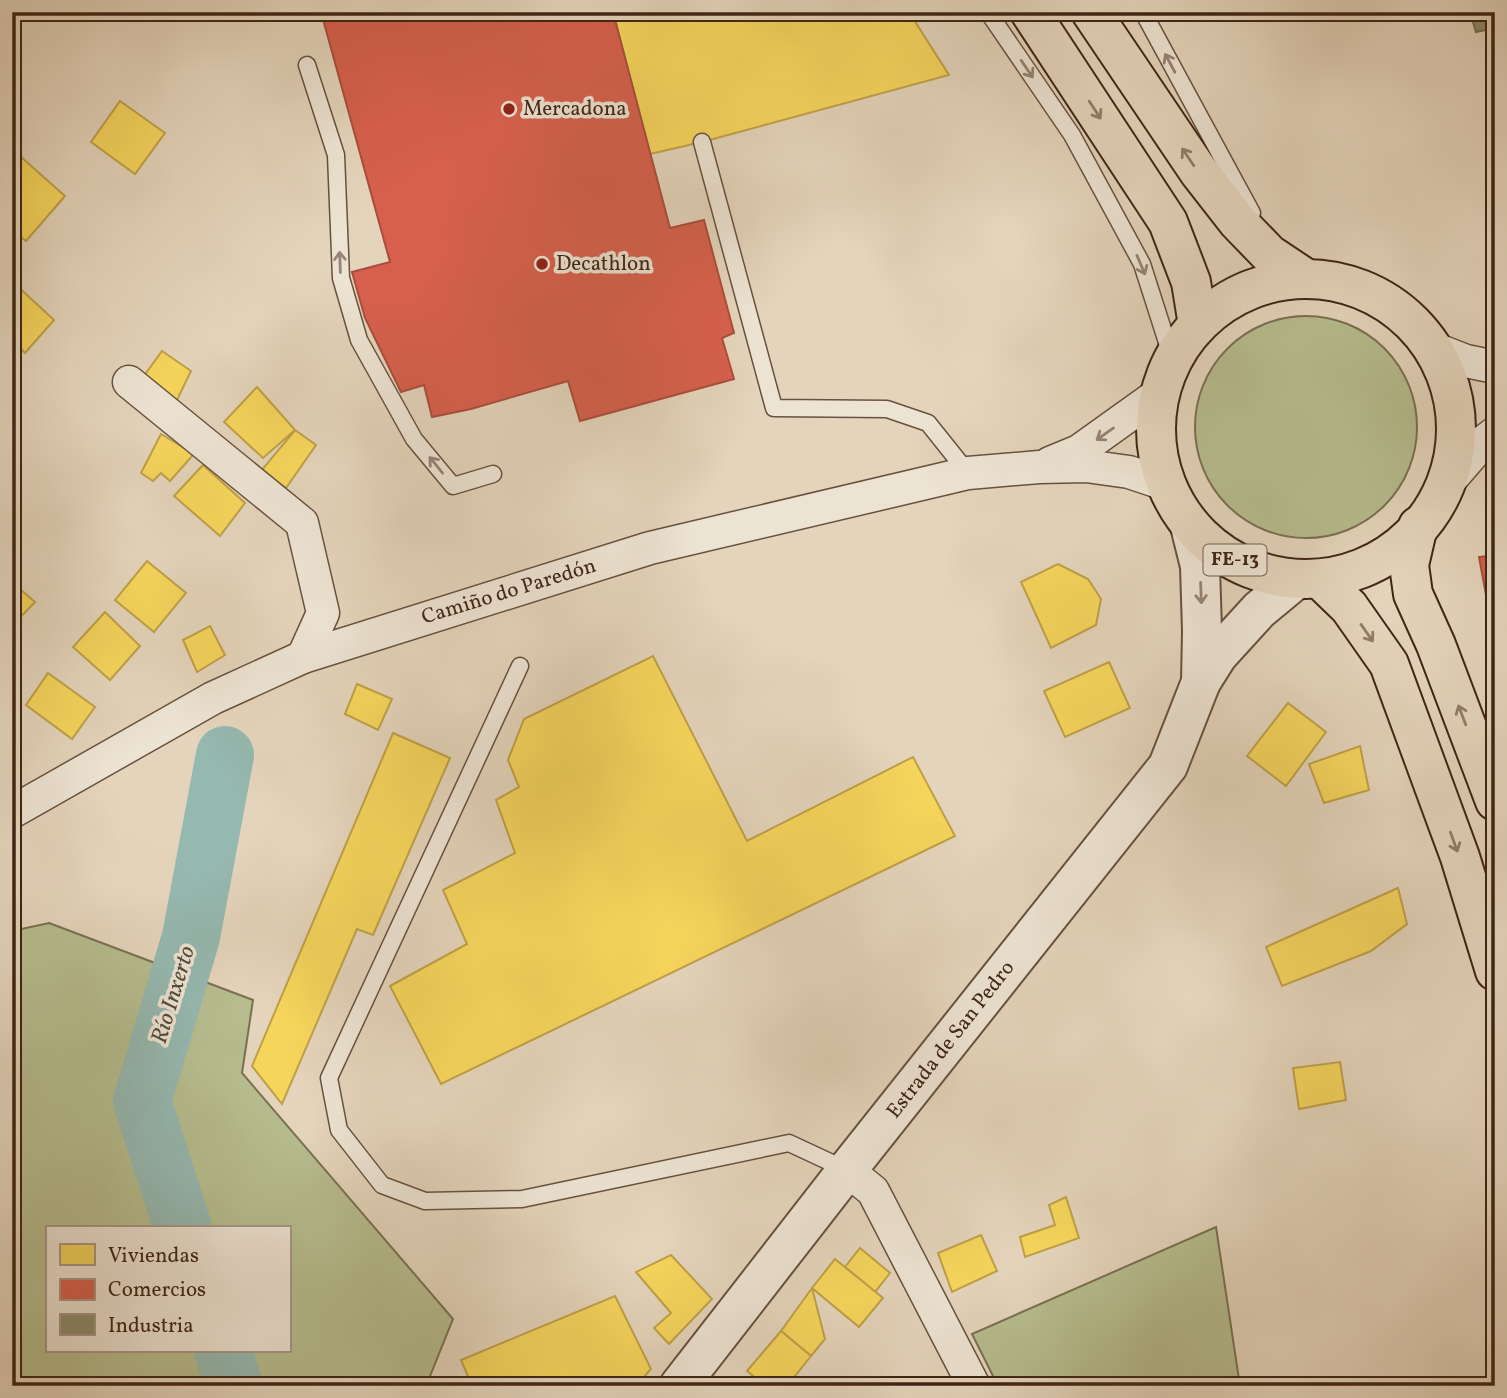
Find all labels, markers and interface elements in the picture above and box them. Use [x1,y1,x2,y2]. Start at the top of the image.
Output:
one-way arrow [1163,53,1176,74]
one-way arrow [1020,58,1034,78]
place label: Mercadona [523,95,627,124]
one-way arrow [1087,100,1102,119]
marker: Mercadona [501,101,517,117]
one-way arrow [1181,148,1196,167]
place label: Decathlon [556,250,651,279]
one-way arrow [334,251,347,274]
one-way arrow [1135,254,1148,275]
marker: Decathlon [534,256,550,272]
one-way arrow [1096,426,1115,441]
one-way arrow [428,457,444,475]
road number: FE-13 [1204,544,1266,576]
street label: Camiño do Paredón [418,552,600,632]
one-way arrow [1194,582,1207,605]
one-way arrow [1359,623,1374,642]
one-way arrow [1455,704,1467,726]
one-way arrow [1449,830,1462,852]
water label: Río Inxerto [144,942,204,1048]
street label: Estrada de San Pedro [880,955,1022,1125]
legend [46,1226,290,1352]
text: Viviendas [108,1242,199,1271]
text: Comercios [108,1276,206,1305]
text: Industria [108,1312,194,1341]

